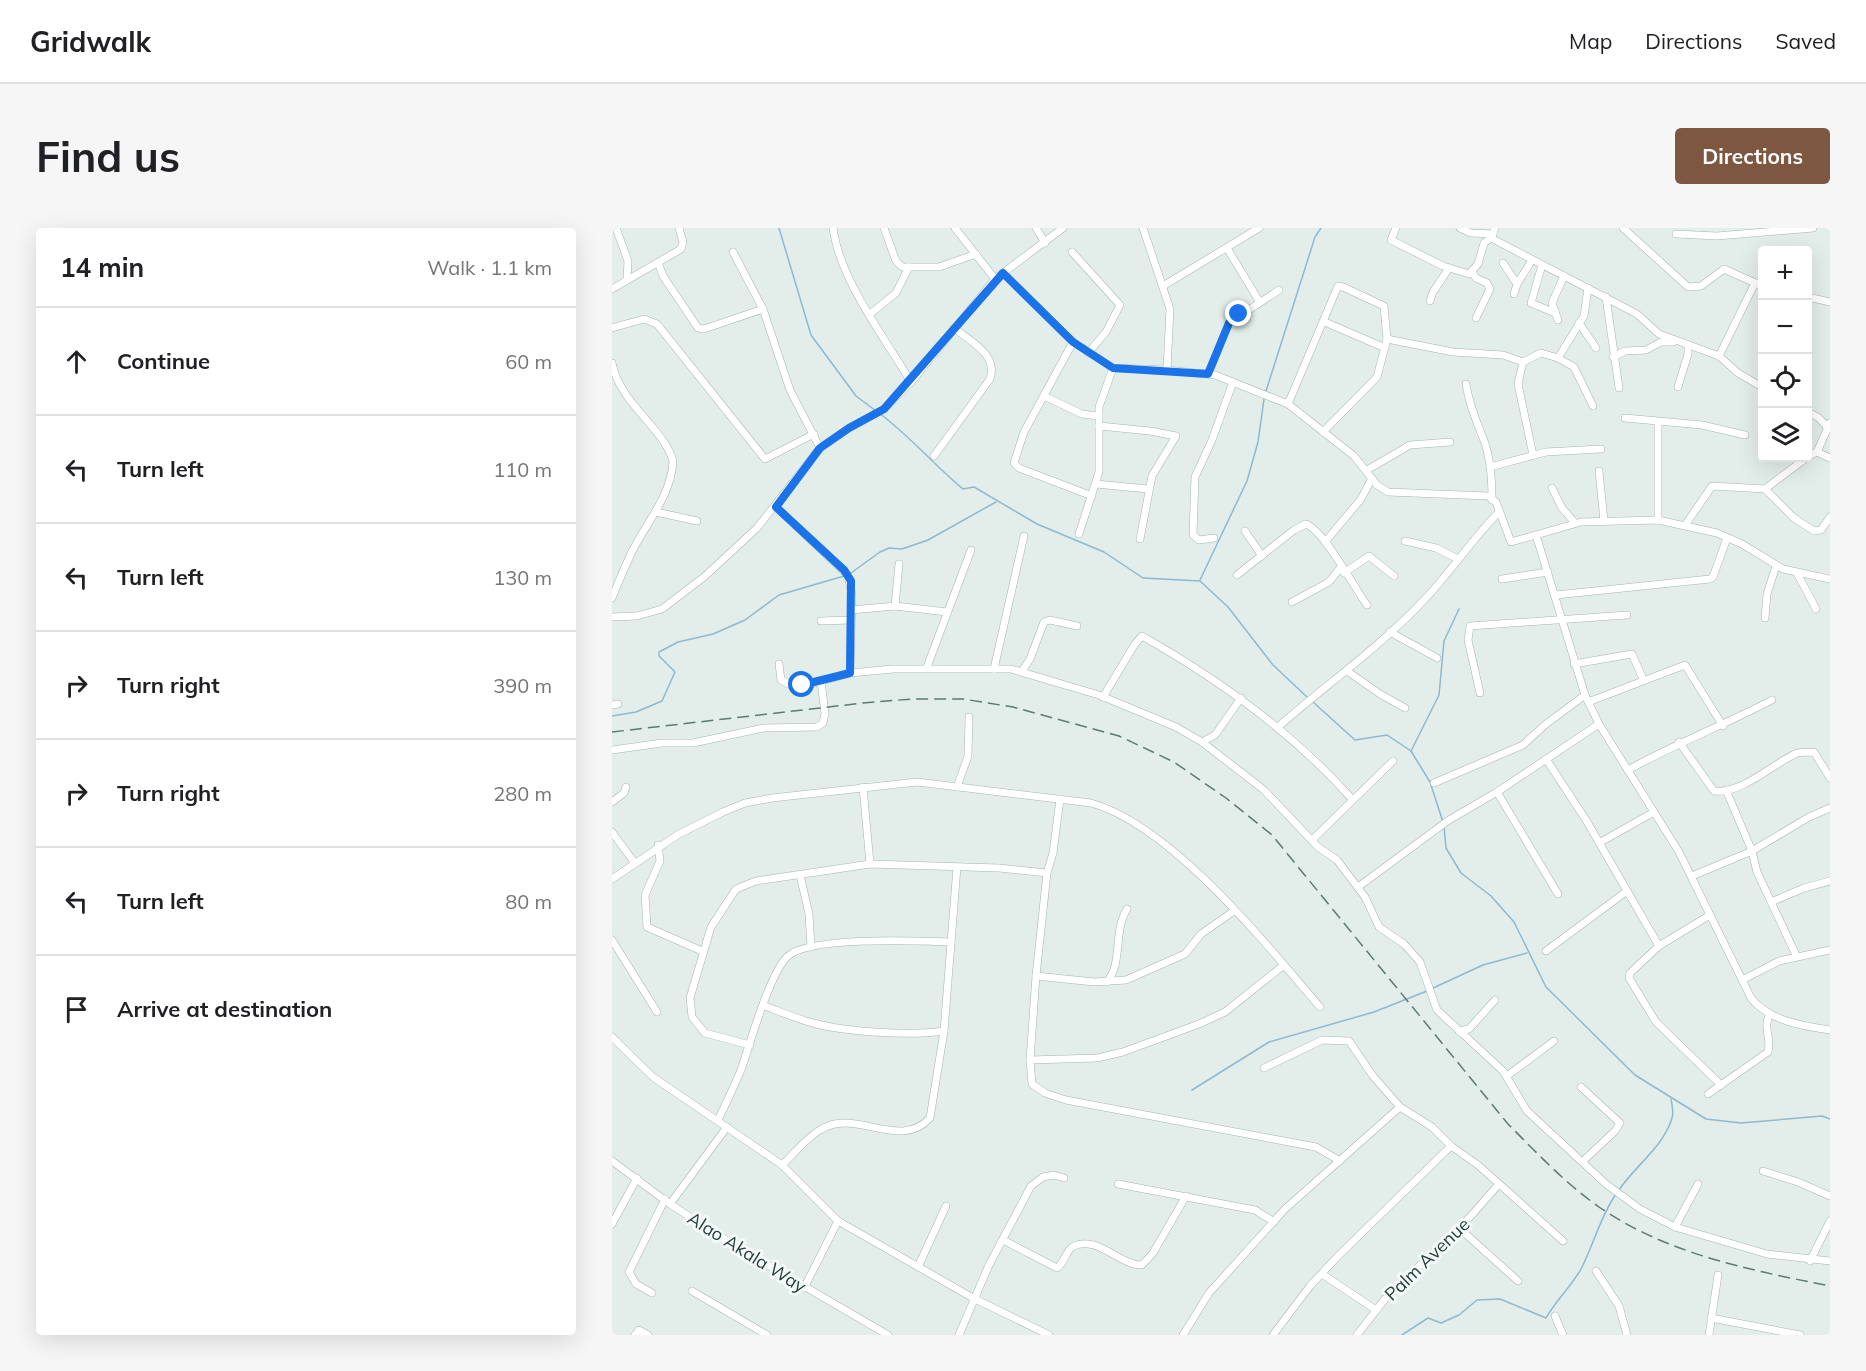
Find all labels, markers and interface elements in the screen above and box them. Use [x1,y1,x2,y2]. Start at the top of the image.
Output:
text: Gridwalk [30,24,151,59]
text: Map [1569,28,1612,54]
text: Directions [1645,28,1742,54]
text: Saved [1775,28,1836,54]
button: Directions [1675,128,1830,184]
text: Find us [36,130,180,183]
map controls [1758,246,1812,462]
button: + [1758,246,1812,300]
text: 14 min [60,251,144,284]
text: Walk · 1.1 km [427,255,552,280]
route end [1225,300,1251,326]
button: − [1758,300,1812,354]
icon: ahead [60,345,93,378]
text: Continue [117,347,210,375]
text: 60 m [505,349,552,374]
button: locate [1758,354,1812,408]
button: layers [1758,408,1812,462]
icon: left [60,453,93,486]
text: Turn left [117,455,204,483]
text: 110 m [493,457,552,482]
icon: left [60,561,93,594]
text: Turn left [117,563,204,591]
text: 130 m [493,565,552,590]
icon: right [60,669,93,702]
text: Turn right [117,671,220,699]
route start [788,671,814,697]
text: 390 m [493,673,552,698]
icon: right [60,777,93,810]
text: Turn right [117,779,220,807]
text: 280 m [493,781,552,806]
icon: left [60,885,93,918]
text: Turn left [117,887,204,915]
text: 80 m [505,889,552,914]
icon: arrive [60,993,93,1026]
text: Arrive at destination [117,995,332,1023]
street label: Alao Akala Way [683,1206,811,1298]
street label: Palm Avenue [1380,1213,1474,1305]

